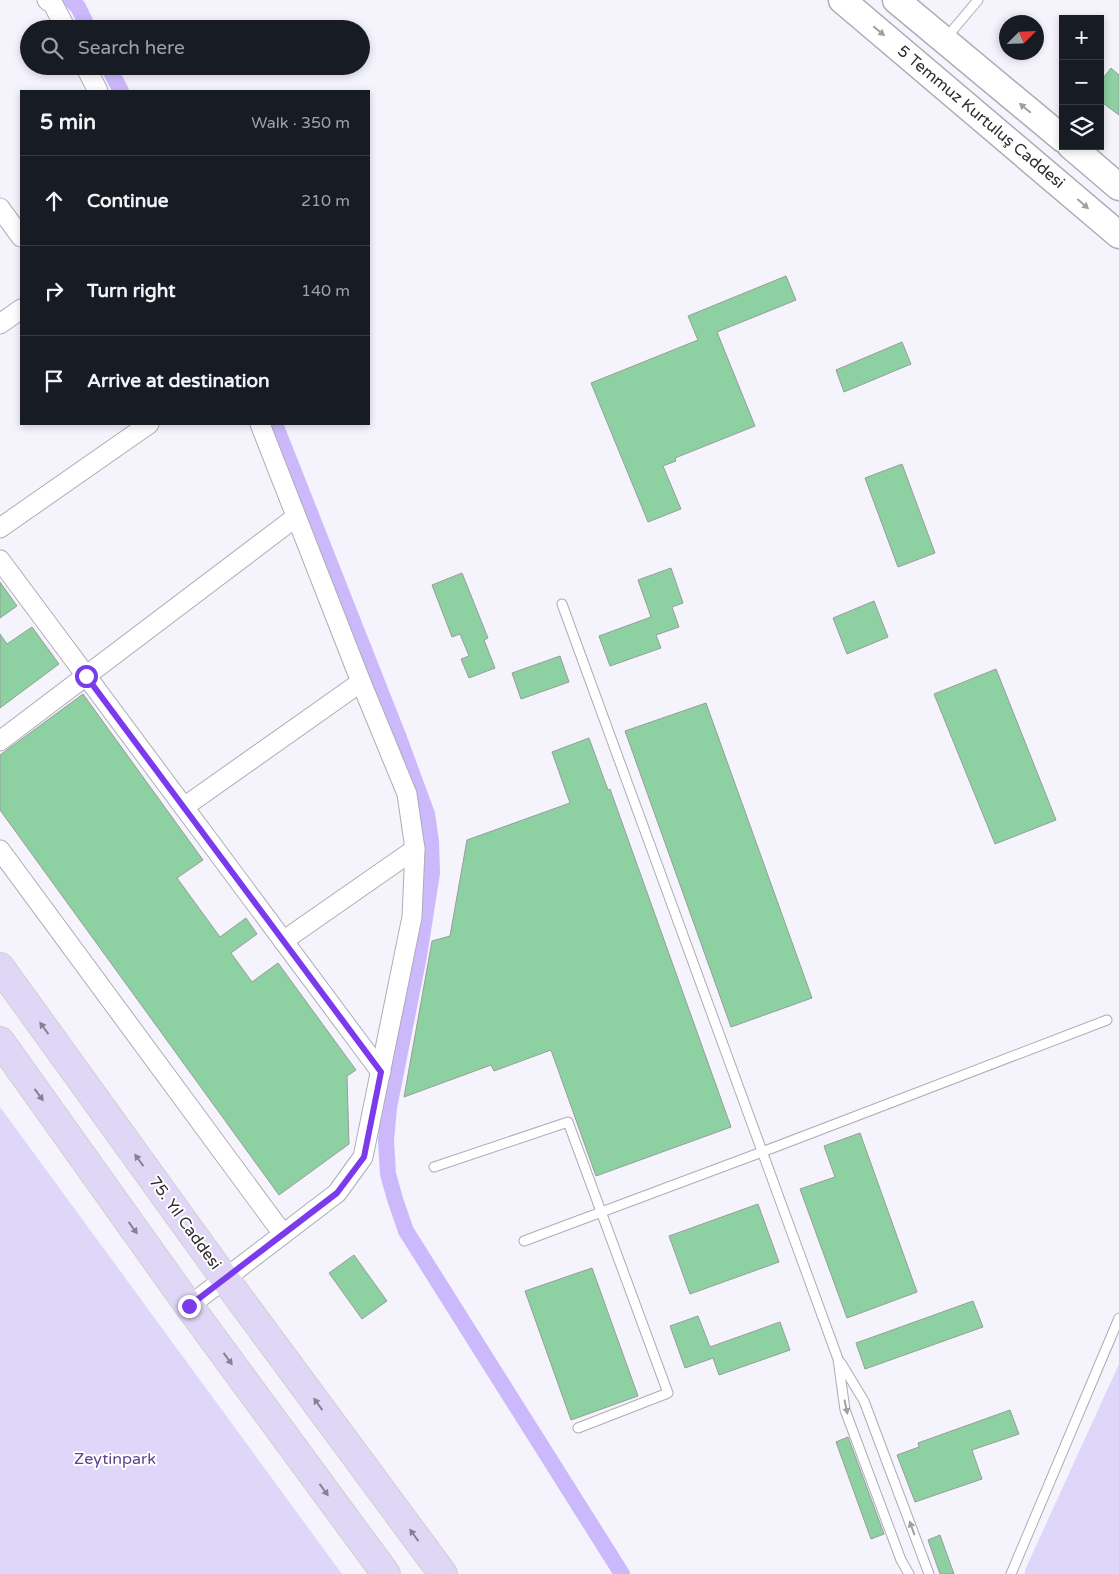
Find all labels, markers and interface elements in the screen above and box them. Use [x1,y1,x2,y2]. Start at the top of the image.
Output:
north arrow [999,15,1044,60]
map controls [1059,15,1104,150]
button: + [1059,15,1104,60]
search box [20,20,370,75]
one-way arrow [872,26,885,37]
icon: search [38,34,66,62]
text: Search here [78,37,185,59]
street label: 5 Temmuz Kurtuluş Caddesi [893,41,1069,193]
button: − [1059,60,1104,105]
one-way arrow [1020,102,1032,114]
button: layers [1059,105,1104,150]
text: 5 min [40,110,96,135]
text: Walk · 350 m [251,113,350,133]
icon: ahead [40,187,68,215]
text: Continue [87,190,169,212]
text: 210 m [301,191,350,211]
one-way arrow [1077,198,1089,210]
icon: right [40,277,68,305]
text: Turn right [87,280,175,302]
text: 140 m [301,281,350,301]
icon: arrive [40,367,68,395]
text: Arrive at destination [87,370,270,392]
route start [75,665,98,688]
one-way arrow [39,1021,49,1035]
one-way arrow [33,1089,43,1102]
one-way arrow [134,1154,145,1167]
street label: 75. Yıl Caddesi [144,1172,226,1274]
one-way arrow [128,1221,138,1235]
route end [178,1295,201,1318]
one-way arrow [223,1352,233,1366]
one-way arrow [313,1397,323,1411]
one-way arrow [842,1399,850,1415]
park label: Zeytinpark [74,1449,156,1469]
one-way arrow [319,1483,330,1496]
one-way arrow [908,1521,915,1536]
one-way arrow [409,1529,420,1542]

